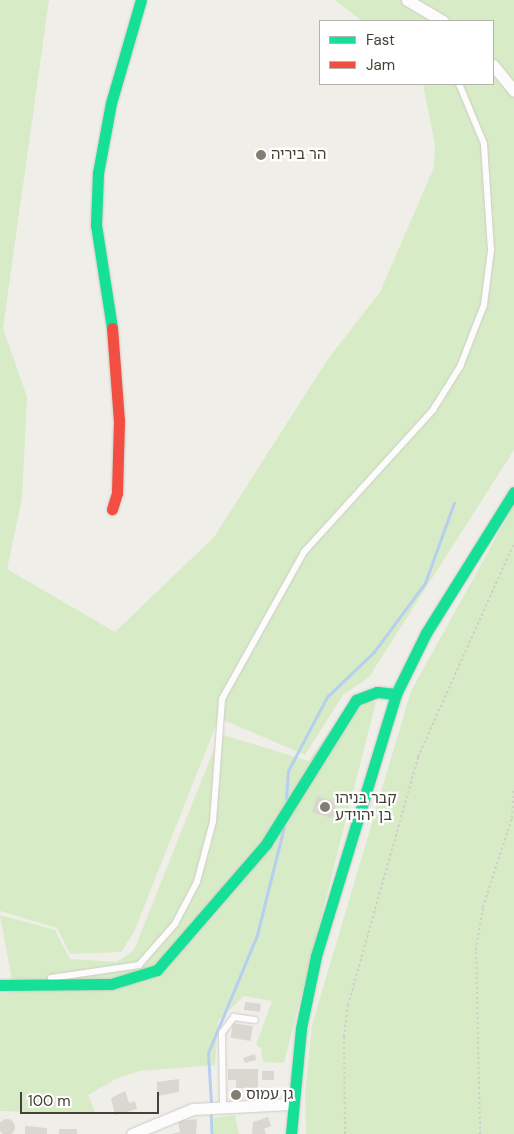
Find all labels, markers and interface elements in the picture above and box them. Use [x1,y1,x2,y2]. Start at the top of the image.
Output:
legend [319,20,494,85]
text: Fast [366,30,395,50]
text: Jam [366,55,395,75]
place label: הר ביריה [271,146,326,164]
marker: הר ביריה [255,149,267,161]
place label: קבר בניהו בן יהוידע [335,789,397,824]
marker: קבר בניהו בן יהוידע [319,801,331,813]
scale bar [22,1082,161,1114]
place label: גן עמוס [246,1086,293,1104]
marker: גן עמוס [230,1089,242,1101]
text: 100 m [28,1091,71,1111]

